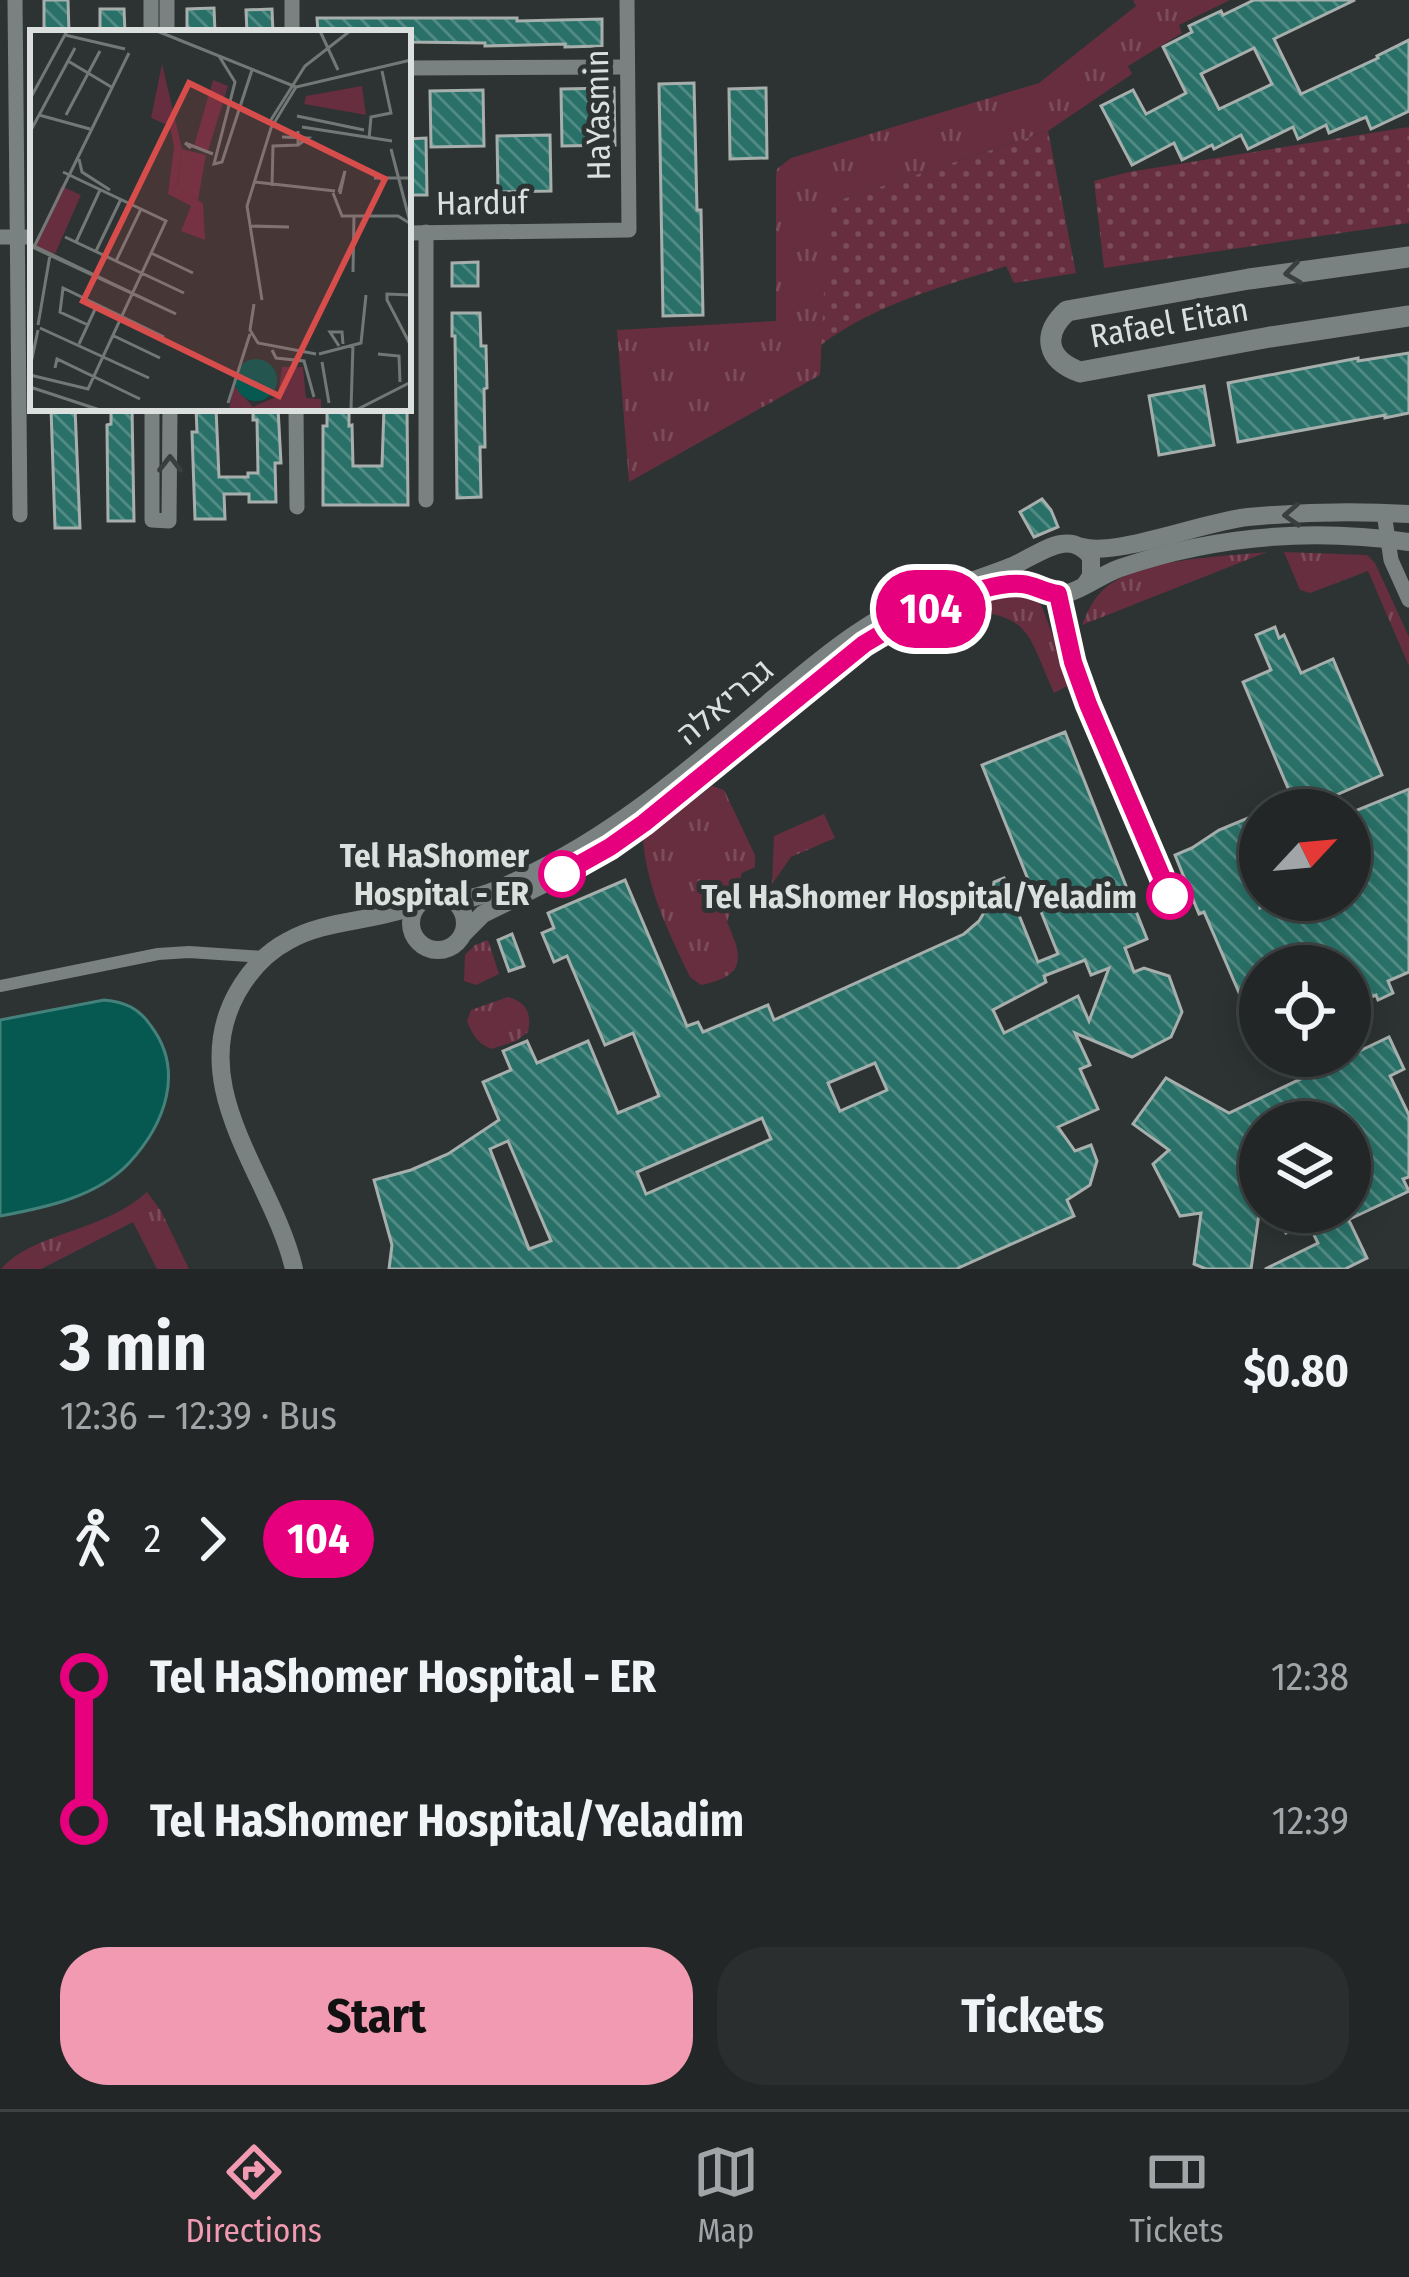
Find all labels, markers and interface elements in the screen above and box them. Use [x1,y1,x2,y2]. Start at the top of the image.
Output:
inset map [30,30,411,411]
street label: HaYasmin [577,49,619,181]
street label: Harduf [436,182,530,224]
one-way arrow [1283,259,1303,285]
street label: Rafael Eitan [1087,289,1251,357]
one-way arrow [156,454,182,473]
one-way arrow [1282,502,1301,528]
line badge: 104 [862,570,1000,648]
text: 104 [900,584,962,634]
street label: גבריאלה [668,650,781,754]
north arrow [1239,789,1371,921]
map controls [1239,789,1371,1233]
place label: Tel HaShomer Hospital - ER [340,836,530,914]
marker: Tel HaShomer Hospital - ER [540,852,584,896]
marker: Tel HaShomer Hospital/Yeladim [1148,874,1192,918]
place label: Tel HaShomer Hospital/Yeladim [701,877,1137,917]
button: locate [1239,945,1371,1077]
button: layers [1239,1101,1371,1233]
text: 3 min [60,1308,207,1387]
text: $0.80 [1243,1344,1349,1398]
text: 12:36 – 12:39 · Bus [60,1393,337,1439]
icon: walk [60,1506,126,1572]
icon: forward [179,1506,245,1572]
text: 104 [287,1514,350,1564]
text: 2 [144,1516,161,1562]
text: Tel HaShomer Hospital - ER [150,1650,656,1704]
text: 12:38 [1271,1654,1349,1700]
text: Tel HaShomer Hospital/Yeladim [150,1794,744,1848]
text: 12:39 [1272,1798,1349,1844]
button: Start [60,1947,693,2085]
button: Tickets [717,1947,1349,2085]
tab: Directions [185,2139,322,2251]
tab: Map [693,2139,759,2251]
tab: Tickets [1130,2139,1224,2251]

